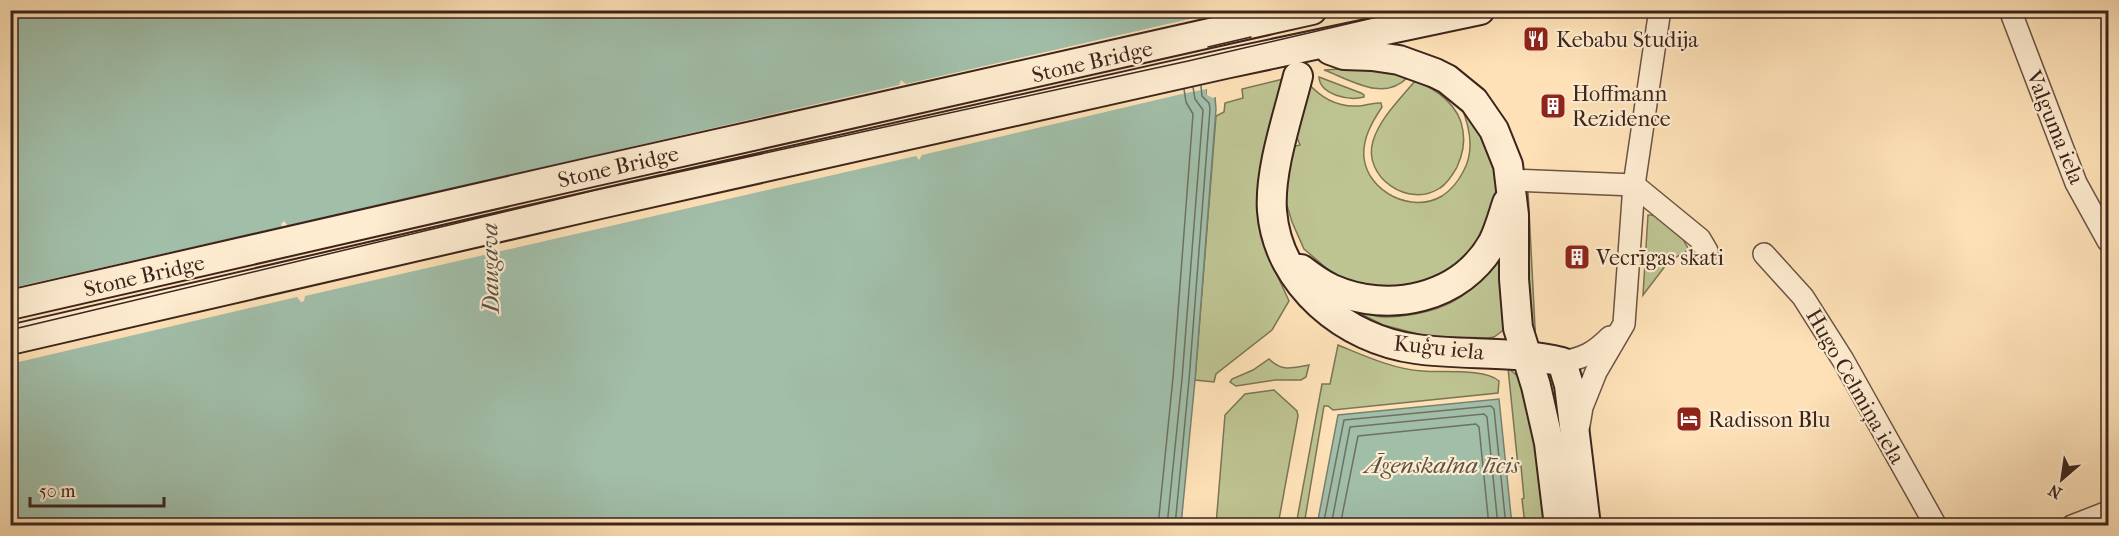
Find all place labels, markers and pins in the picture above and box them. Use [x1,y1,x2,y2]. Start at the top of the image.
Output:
restaurant icon: Kebabu Studija [1521,24,1551,54]
place label: Kebabu Studija [1556,27,1699,53]
place label: Hoffmann Rezidence [1572,81,1671,132]
building icon: Hoffmann Rezidence [1538,91,1568,121]
building icon: Vecrīgas skati [1562,242,1592,272]
place label: Vecrīgas skati [1595,245,1725,271]
hotel icon: Radisson Blu [1674,404,1704,434]
place label: Radisson Blu [1708,407,1831,433]

